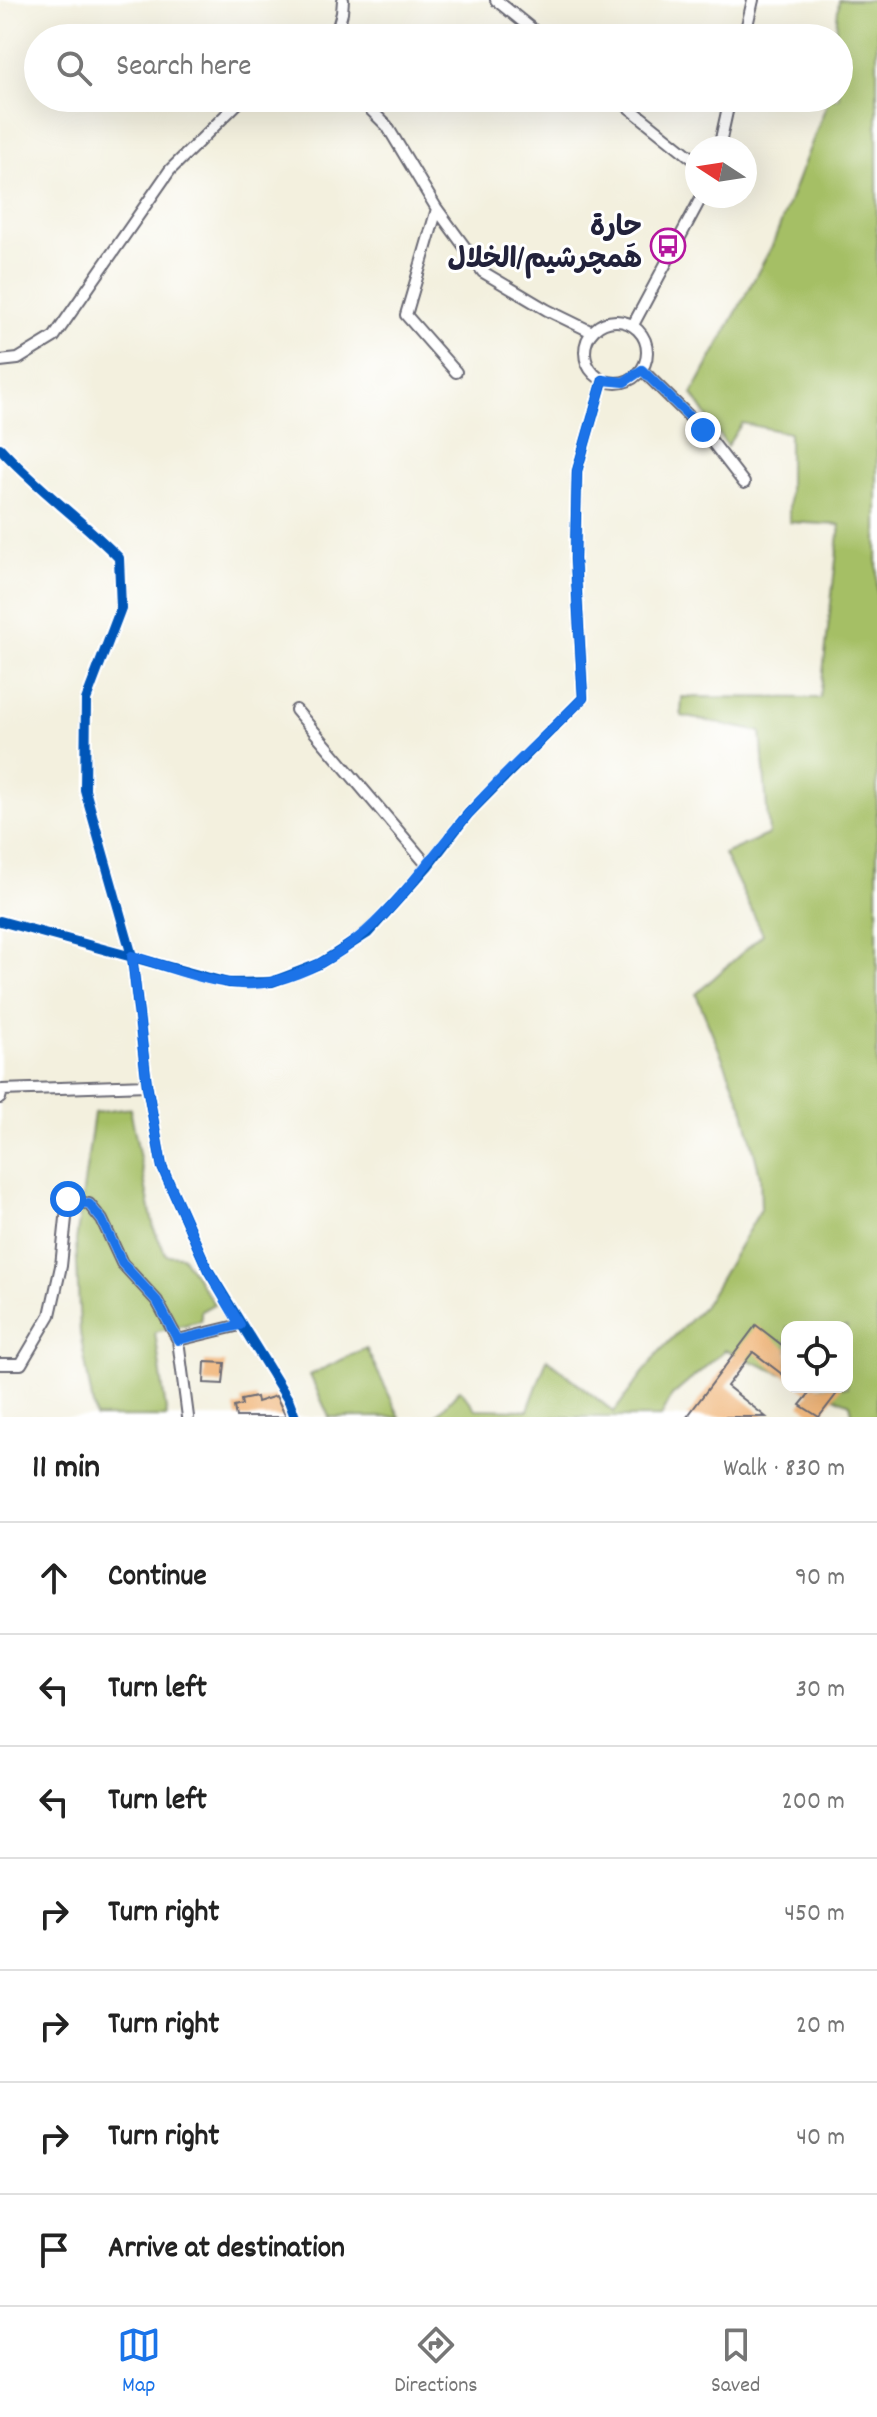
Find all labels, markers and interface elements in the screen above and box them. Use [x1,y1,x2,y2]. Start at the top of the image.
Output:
search box [24,24,853,112]
icon: search [52,46,96,90]
text: Search here [116,47,252,90]
north arrow [685,136,757,208]
place label: حارة هَمچرشيم/الخلال [448,210,642,282]
bus stop icon: حارة هَمچرشيم/الخلال [649,227,687,265]
route end [685,412,721,448]
route start [50,1181,86,1217]
map controls [781,1321,853,1393]
button: locate [781,1321,853,1393]
text: 11 min [32,1445,100,1494]
text: Walk · 830 m [723,1451,845,1488]
icon: ahead [32,1556,76,1600]
text: Continue [108,1557,207,1600]
text: 90 m [795,1560,845,1597]
icon: left [32,1668,76,1712]
text: Turn left [108,1669,207,1712]
text: 30 m [795,1672,845,1709]
icon: left [32,1780,76,1824]
text: Turn left [108,1781,207,1824]
text: 200 m [781,1784,845,1821]
icon: right [32,1892,76,1936]
text: Turn right [108,1893,219,1936]
text: 450 m [784,1896,845,1933]
icon: right [32,2004,76,2048]
text: Turn right [108,2005,219,2048]
text: 20 m [796,2008,845,2045]
icon: right [32,2116,76,2160]
text: Turn right [108,2117,219,2160]
text: 40 m [796,2120,845,2157]
icon: arrive [32,2228,76,2272]
text: Arrive at destination [108,2229,345,2272]
tab: Map [117,2323,161,2402]
tab: Directions [394,2323,478,2402]
tab: Saved [711,2323,760,2402]

